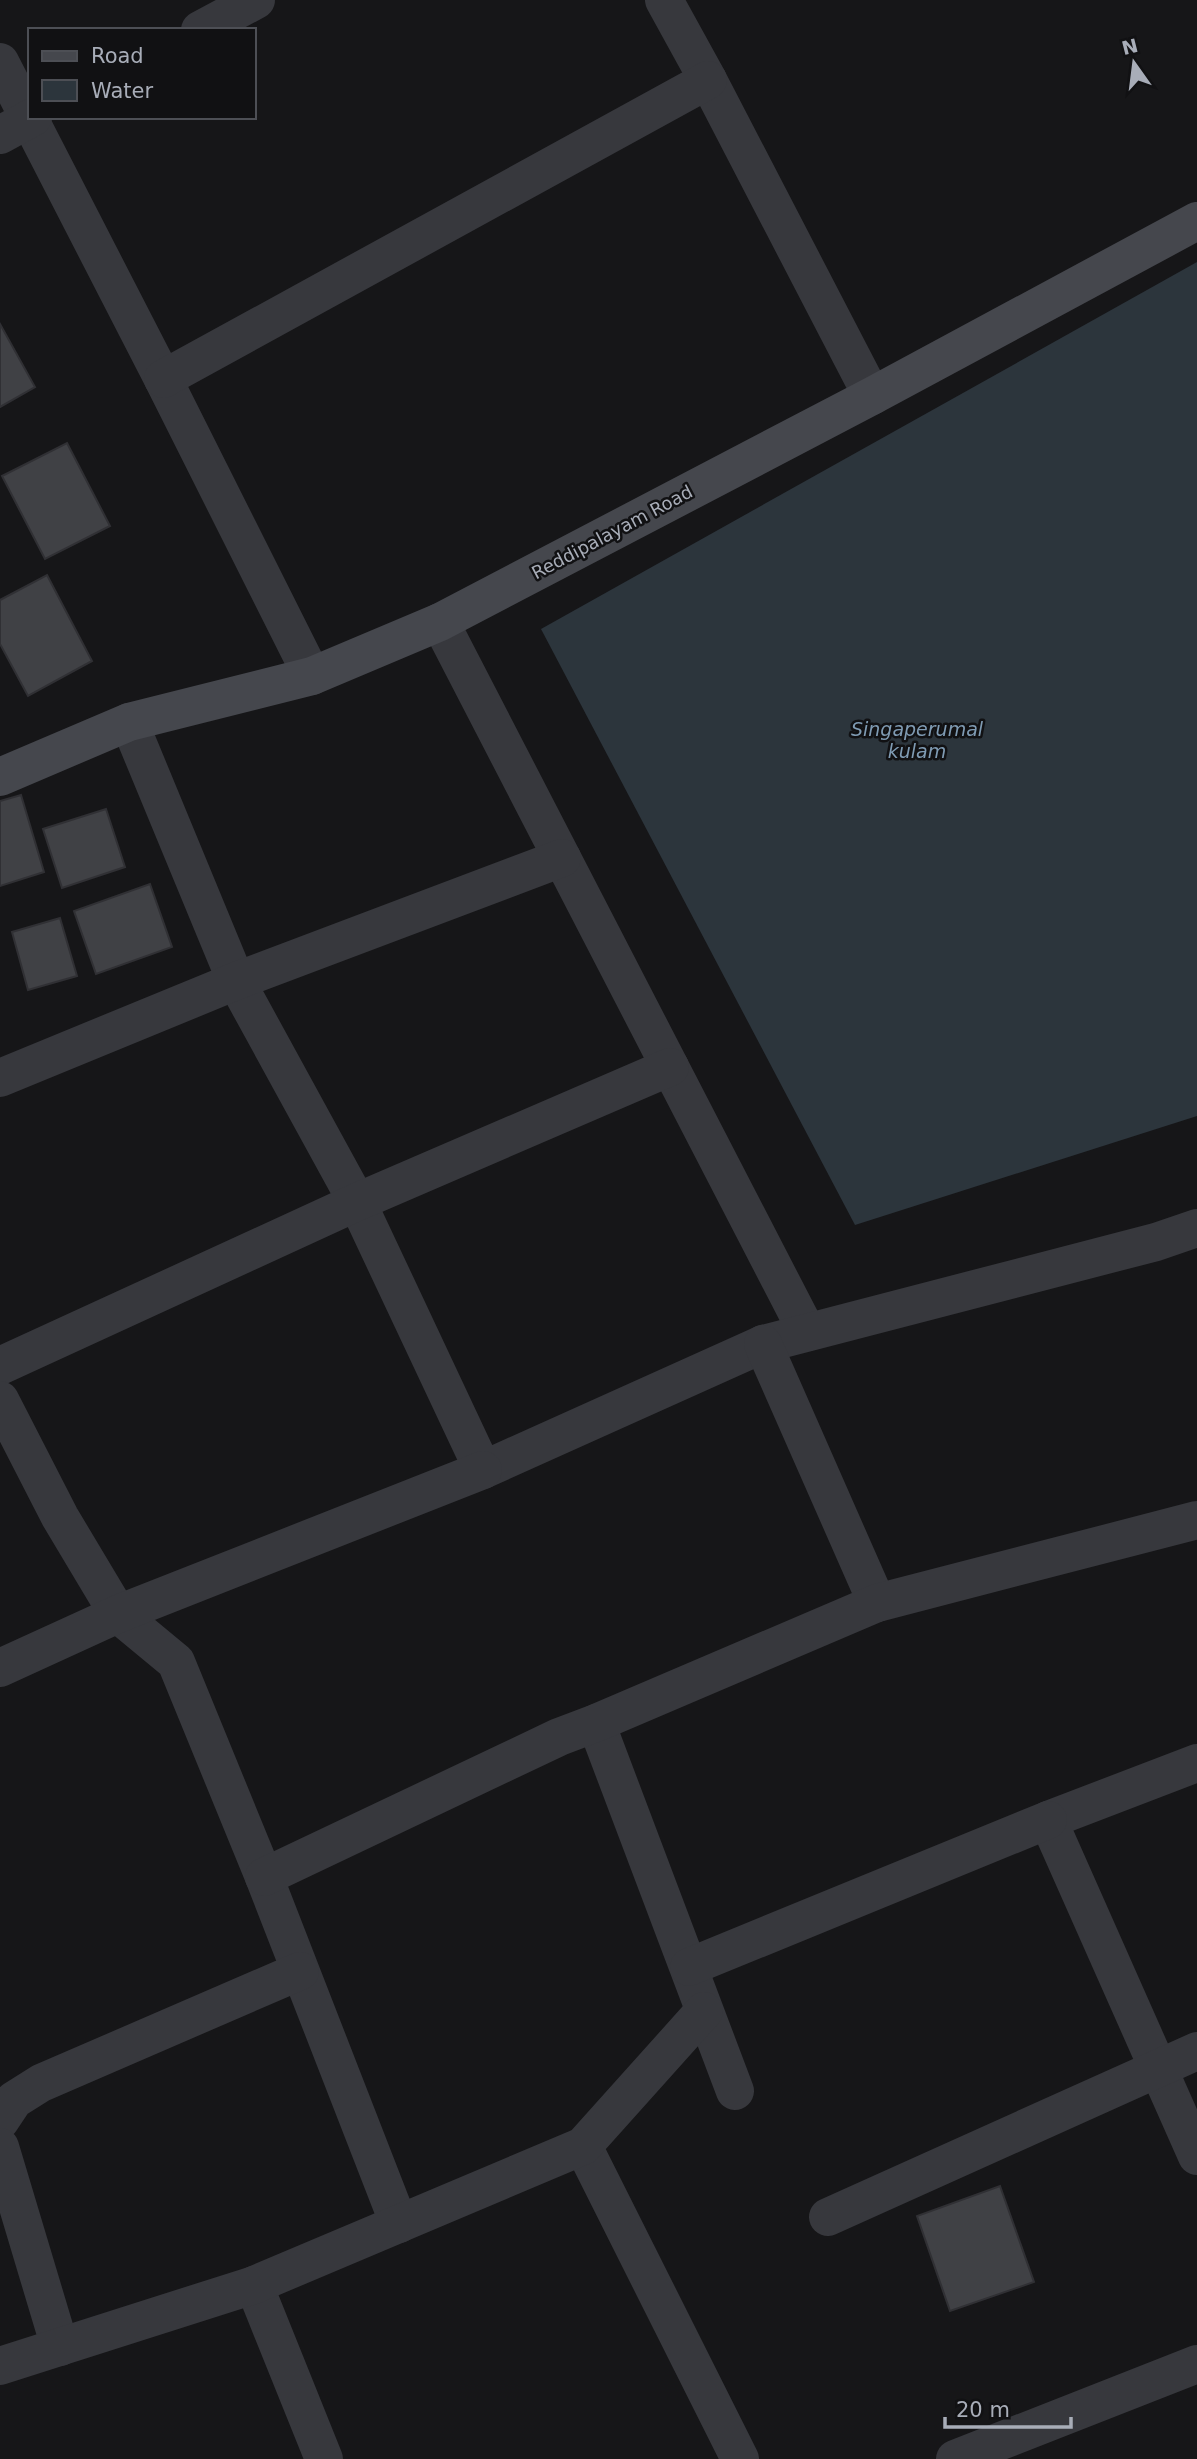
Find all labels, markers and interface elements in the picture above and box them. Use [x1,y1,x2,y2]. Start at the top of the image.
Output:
legend [28,28,256,119]
north arrow [1099,28,1169,98]
text: N [1120,34,1140,59]
text: Road [91,44,144,68]
text: Water [91,79,153,103]
street label: Reddipalayam Road [528,481,696,583]
water label: Singaperumal kulam [851,718,984,762]
scale bar [945,2386,1071,2430]
text: 20 m [956,2398,1010,2422]

